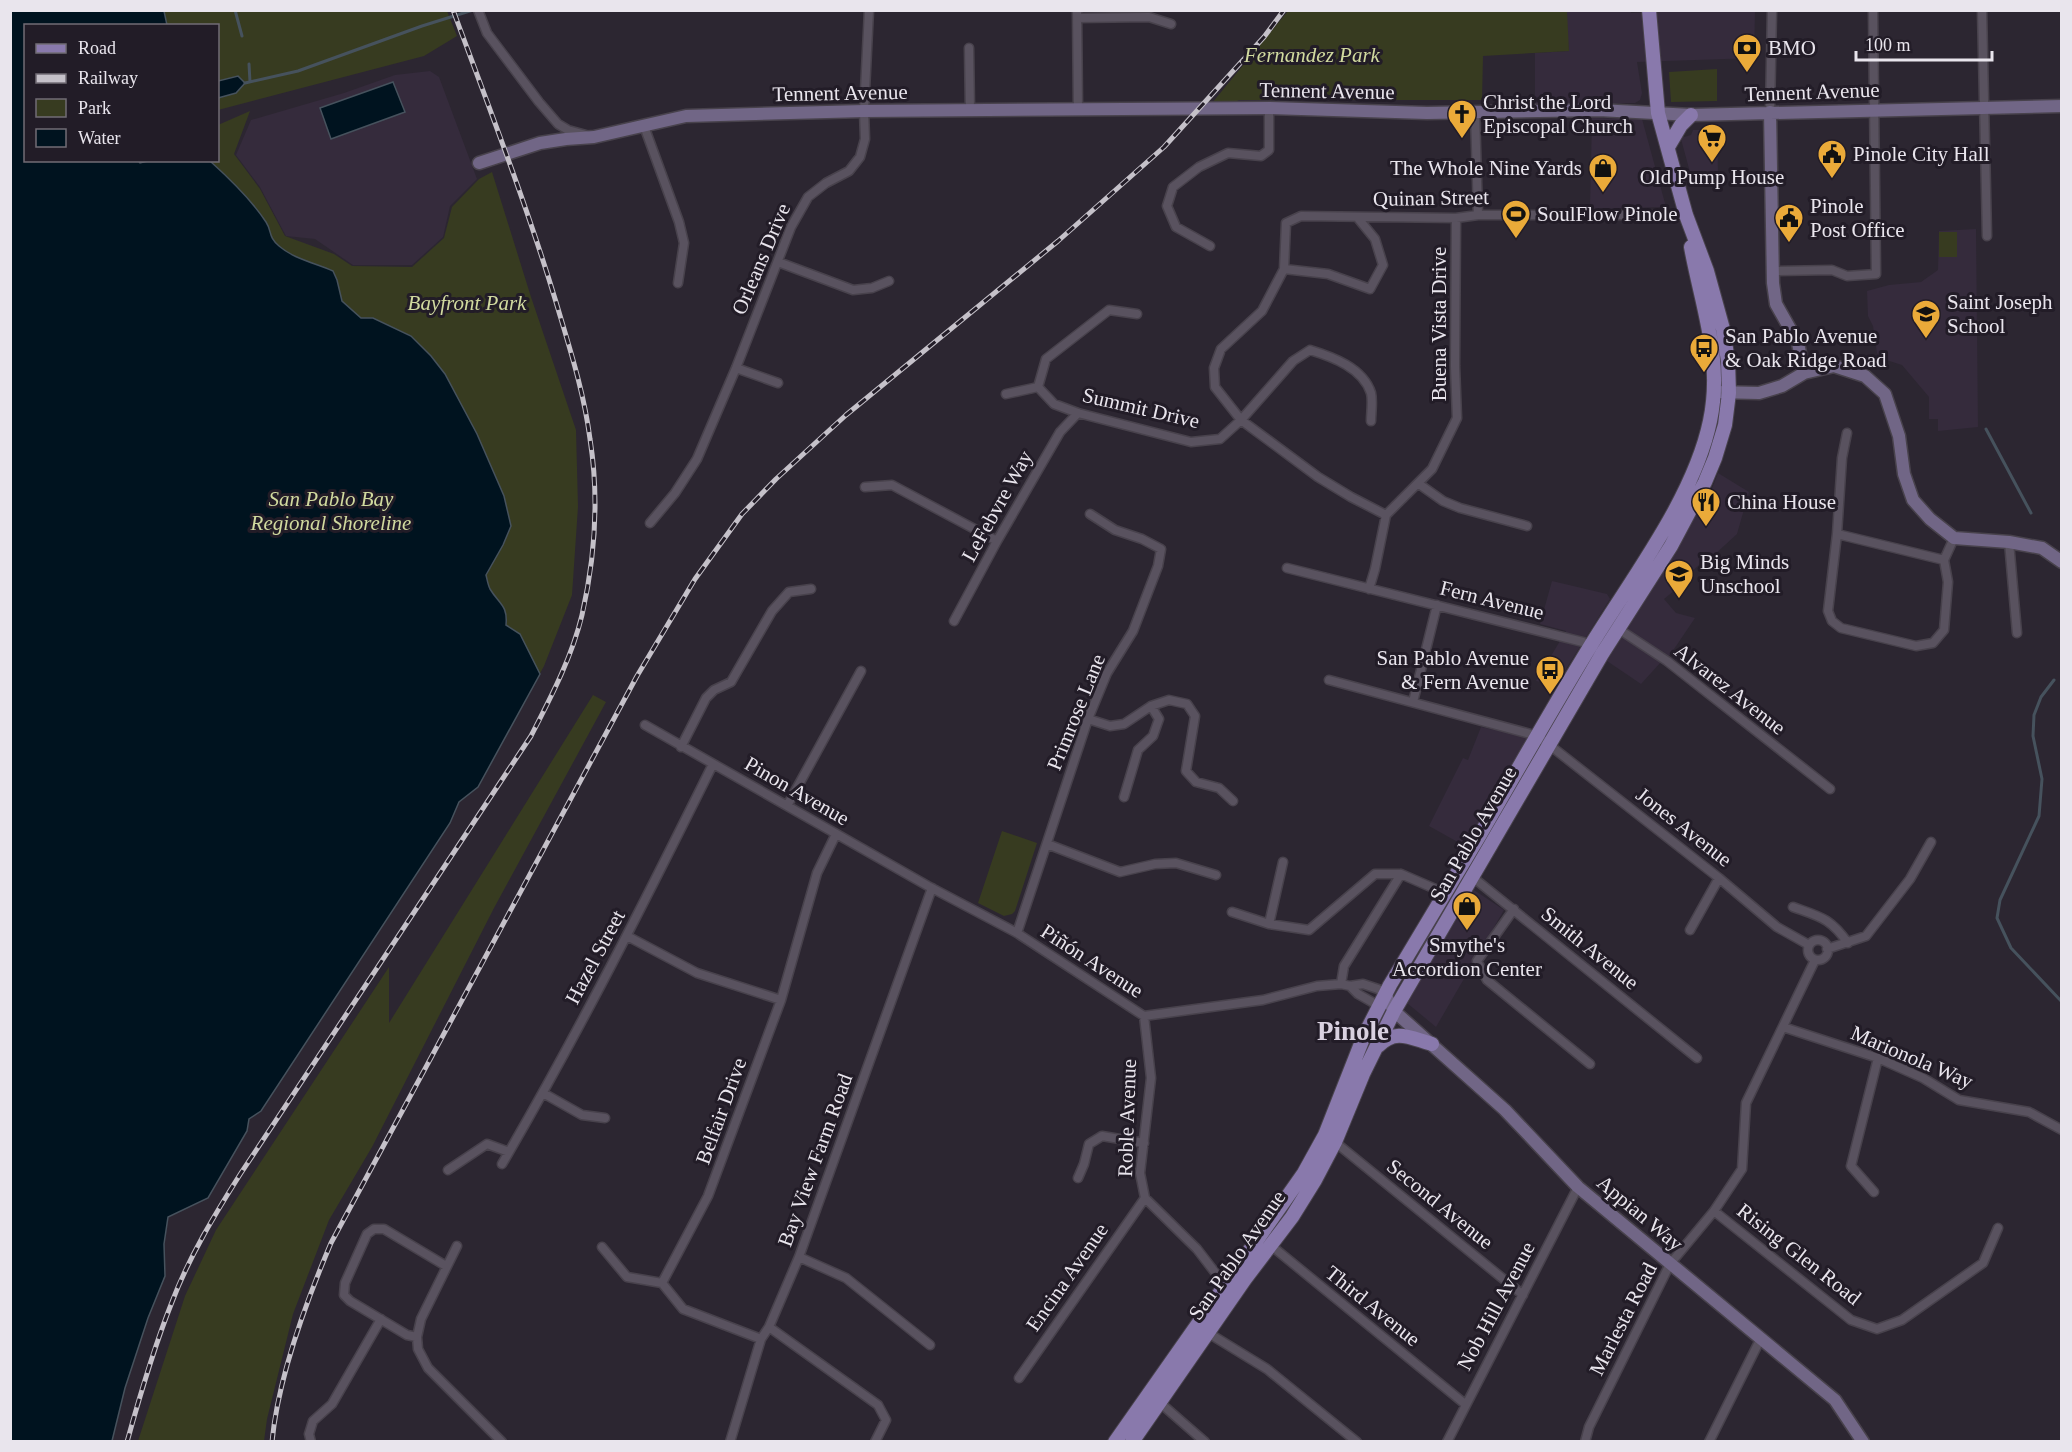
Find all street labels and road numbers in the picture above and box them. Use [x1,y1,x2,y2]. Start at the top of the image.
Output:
street label: Tennent Avenue [1259,78,1395,104]
street label: Tennent Avenue [1744,78,1880,106]
street label: Tennent Avenue [772,80,908,106]
street label: Quinan Street [1373,185,1489,211]
street label: Orleans Drive [727,200,795,318]
street label: Buena Vista Drive [1427,247,1451,401]
street label: Summit Drive [1080,383,1202,433]
street label: LeFebvre Way [957,446,1038,566]
street label: Fern Avenue [1438,575,1546,625]
street label: Alvarez Avenue [1670,638,1790,740]
street label: Primrose Lane [1042,650,1110,774]
street label: Pinon Avenue [740,751,854,831]
street label: San Pablo Avenue [1424,762,1522,906]
street label: Jones Avenue [1631,782,1737,872]
street label: Smith Avenue [1537,902,1643,994]
street label: Hazel Street [560,906,630,1008]
street label: Piñón Avenue [1036,919,1148,1003]
street label: Marionola Way [1847,1020,1977,1094]
street label: Belfair Drive [691,1055,751,1167]
street label: Roble Avenue [1113,1059,1141,1177]
street label: Bay View Farm Road [773,1070,858,1250]
street label: Second Avenue [1382,1154,1498,1254]
street label: Appian Way [1592,1170,1688,1256]
street label: San Pablo Avenue [1183,1186,1291,1324]
street label: Rising Glen Road [1732,1198,1866,1310]
street label: Encina Avenue [1021,1218,1113,1336]
street label: Nob Hill Avenue [1452,1238,1540,1374]
street label: Marlesta Road [1584,1258,1662,1379]
street label: Third Avenue [1321,1261,1425,1351]

